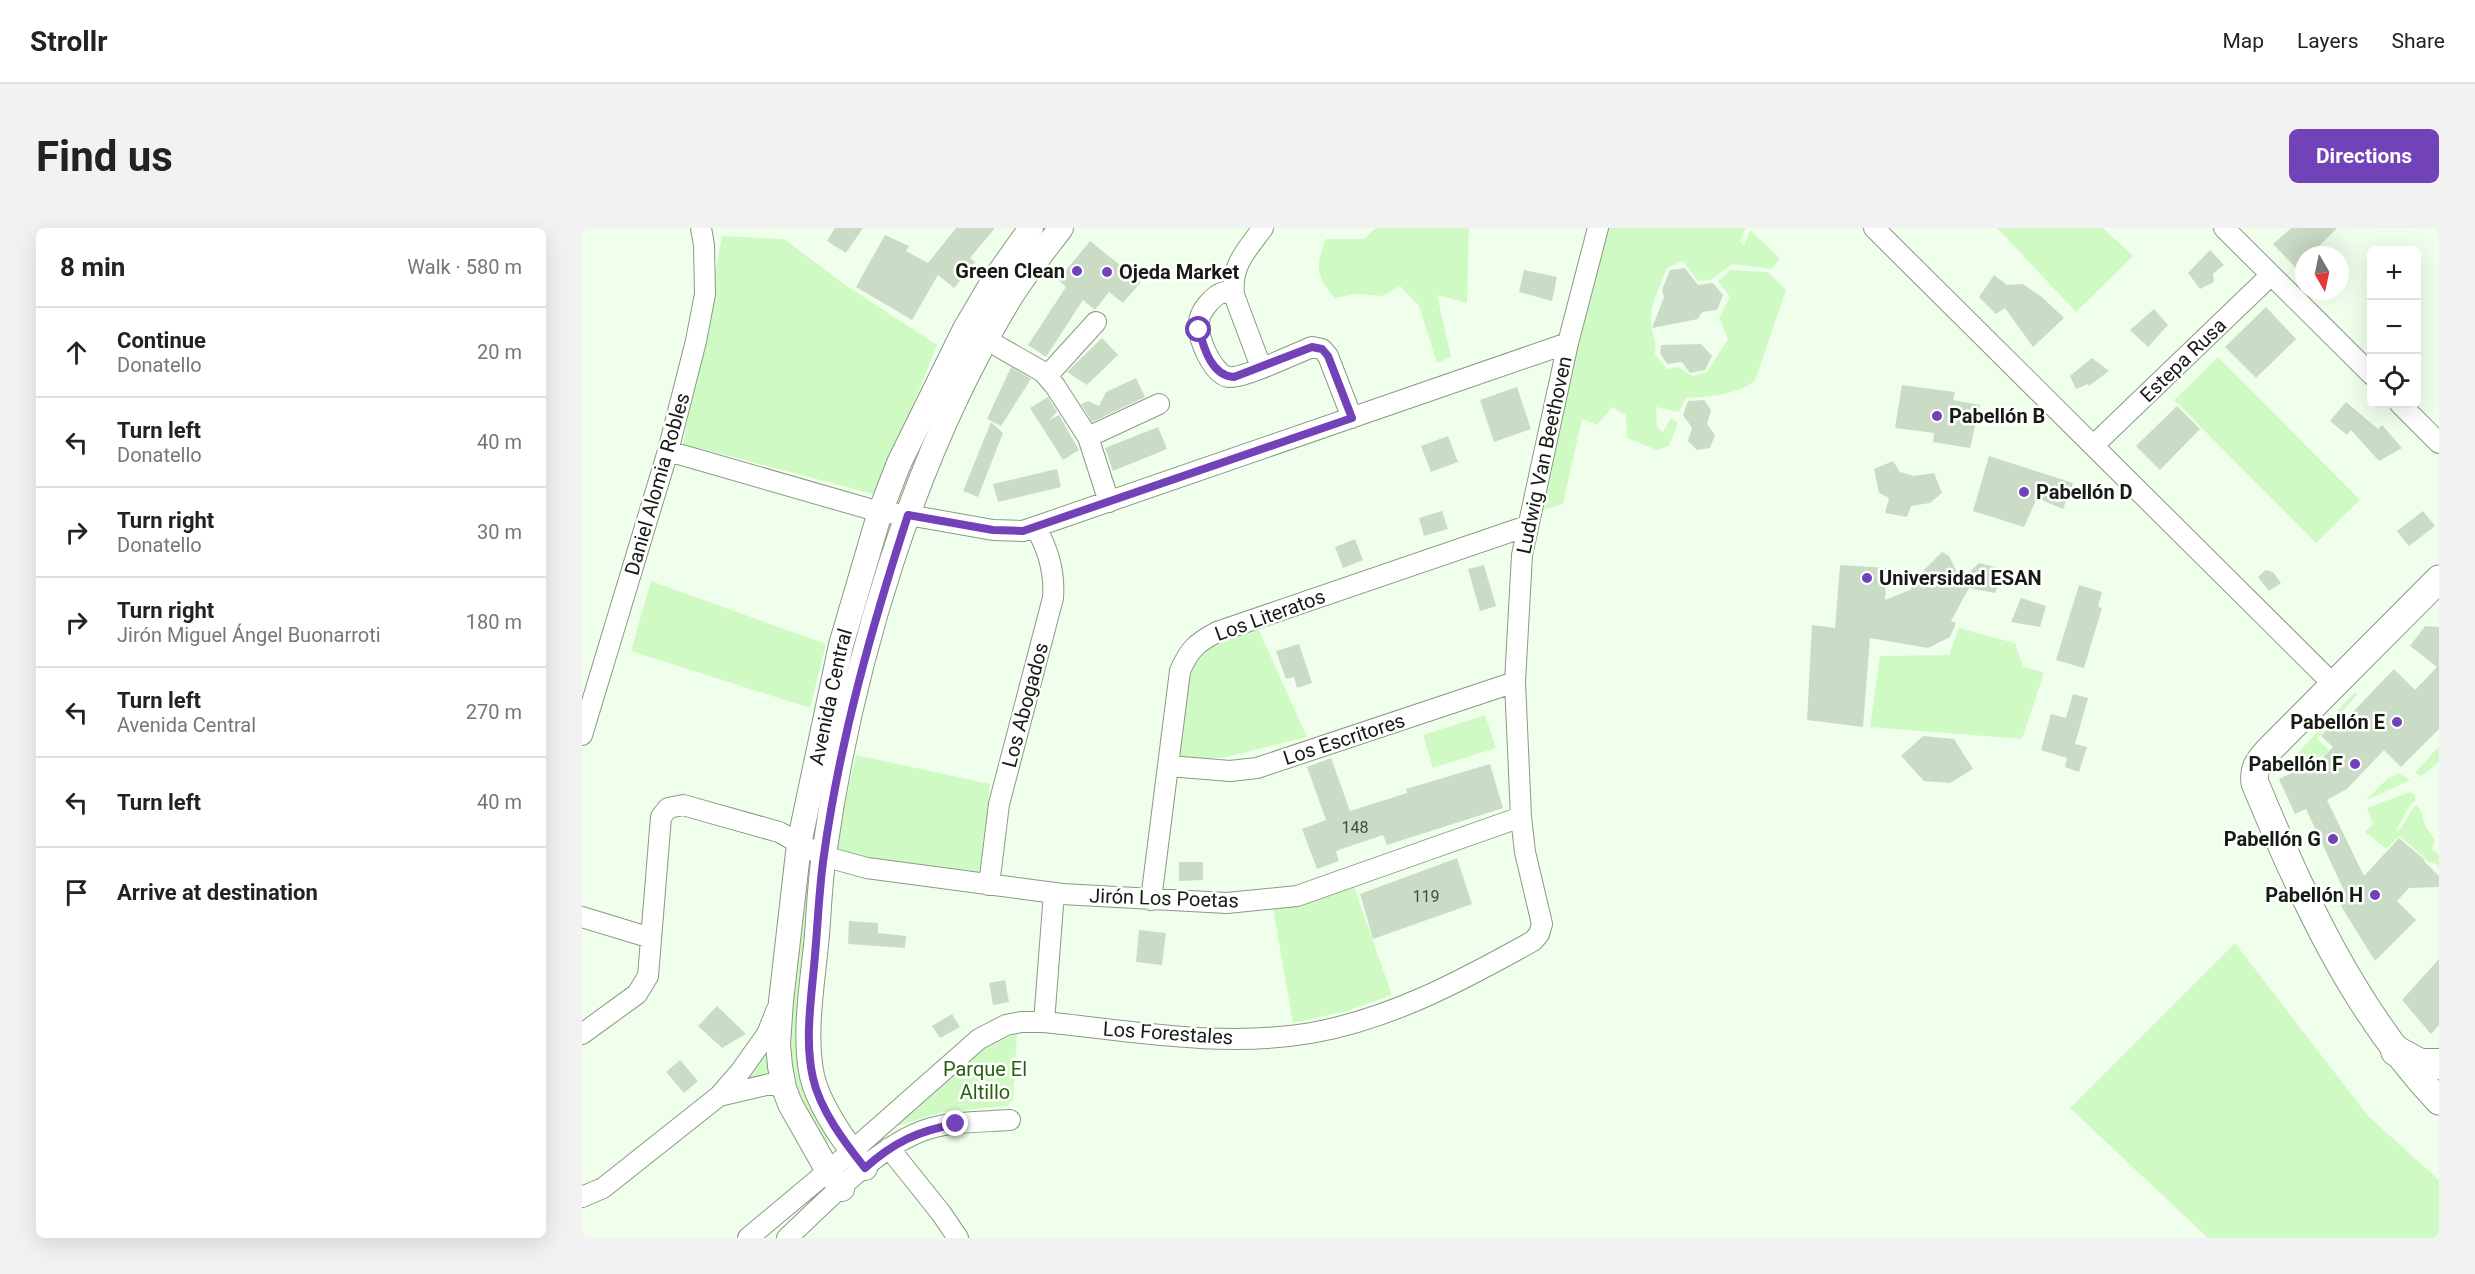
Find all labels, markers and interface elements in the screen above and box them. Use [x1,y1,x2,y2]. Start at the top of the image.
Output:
text: Strollr [30,25,107,58]
text: Map [2222,29,2264,53]
text: Layers [2297,29,2358,53]
text: Share [2391,29,2445,53]
button: Directions [2289,129,2439,183]
text: Find us [36,132,173,181]
north arrow [2295,246,2349,300]
map controls [2367,246,2421,408]
button: + [2367,246,2421,300]
text: 8 min [60,252,125,282]
text: Walk · 580 m [407,255,522,279]
place label: Green Clean [955,259,1065,283]
place label: Ojeda Market [1119,260,1240,284]
marker: Green Clean [1070,264,1084,278]
marker: Ojeda Market [1100,265,1114,279]
button: − [2367,300,2421,354]
street label: Estepa Rusa [2135,313,2231,407]
route start [1185,316,1211,342]
text: Continue [117,328,206,353]
icon: ahead [60,336,93,369]
text: 20 m [477,340,522,364]
text: Donatello [117,353,202,377]
street label: Ludwig Van Beethoven [1511,354,1577,556]
button: locate [2367,354,2421,408]
street label: Daniel Alomia Robles [619,390,695,578]
place label: Pabellón B [1949,404,2045,428]
marker: Pabellón B [1930,409,1944,423]
text: Turn left [117,418,201,443]
icon: left [60,426,93,459]
text: 40 m [477,430,522,454]
text: Donatello [117,443,202,467]
place label: Pabellón D [2036,480,2133,504]
marker: Pabellón D [2017,485,2031,499]
text: Turn right [117,508,214,533]
icon: right [60,516,93,549]
text: 30 m [477,520,522,544]
text: Donatello [117,533,202,557]
place label: Universidad ESAN [1879,566,2042,590]
marker: Universidad ESAN [1860,571,1874,585]
street label: Los Literatos [1212,584,1328,646]
text: Turn right [117,598,214,623]
icon: right [60,606,93,639]
text: 180 m [466,610,522,634]
text: Jirón Miguel Ángel Buonarroti [117,623,381,647]
street label: Avenida Central [804,626,857,767]
street label: Los Abogados [997,640,1053,770]
text: Turn left [117,688,201,713]
icon: left [60,696,93,729]
text: 270 m [466,700,522,724]
street label: Los Escritores [1280,708,1408,770]
place label: Pabellón E [2290,710,2385,734]
text: Avenida Central [117,713,256,737]
marker: Pabellón E [2390,715,2404,729]
place label: Pabellón F [2248,752,2343,776]
marker: Pabellón F [2348,757,2362,771]
icon: left [60,786,93,819]
text: Turn left [117,790,201,815]
text: 40 m [477,790,522,814]
house number: 148 [1342,818,1368,837]
place label: Pabellón G [2224,827,2321,851]
marker: Pabellón G [2326,832,2340,846]
icon: arrive [60,876,93,909]
text: Arrive at destination [117,880,318,905]
street label: Jirón Los Poetas [1089,883,1239,913]
place label: Pabellón H [2265,883,2363,907]
house number: 119 [1413,887,1439,906]
marker: Pabellón H [2368,888,2382,902]
street label: Los Forestales [1102,1016,1234,1050]
park label: Parque El Altillo [943,1057,1027,1104]
route end [942,1110,968,1136]

